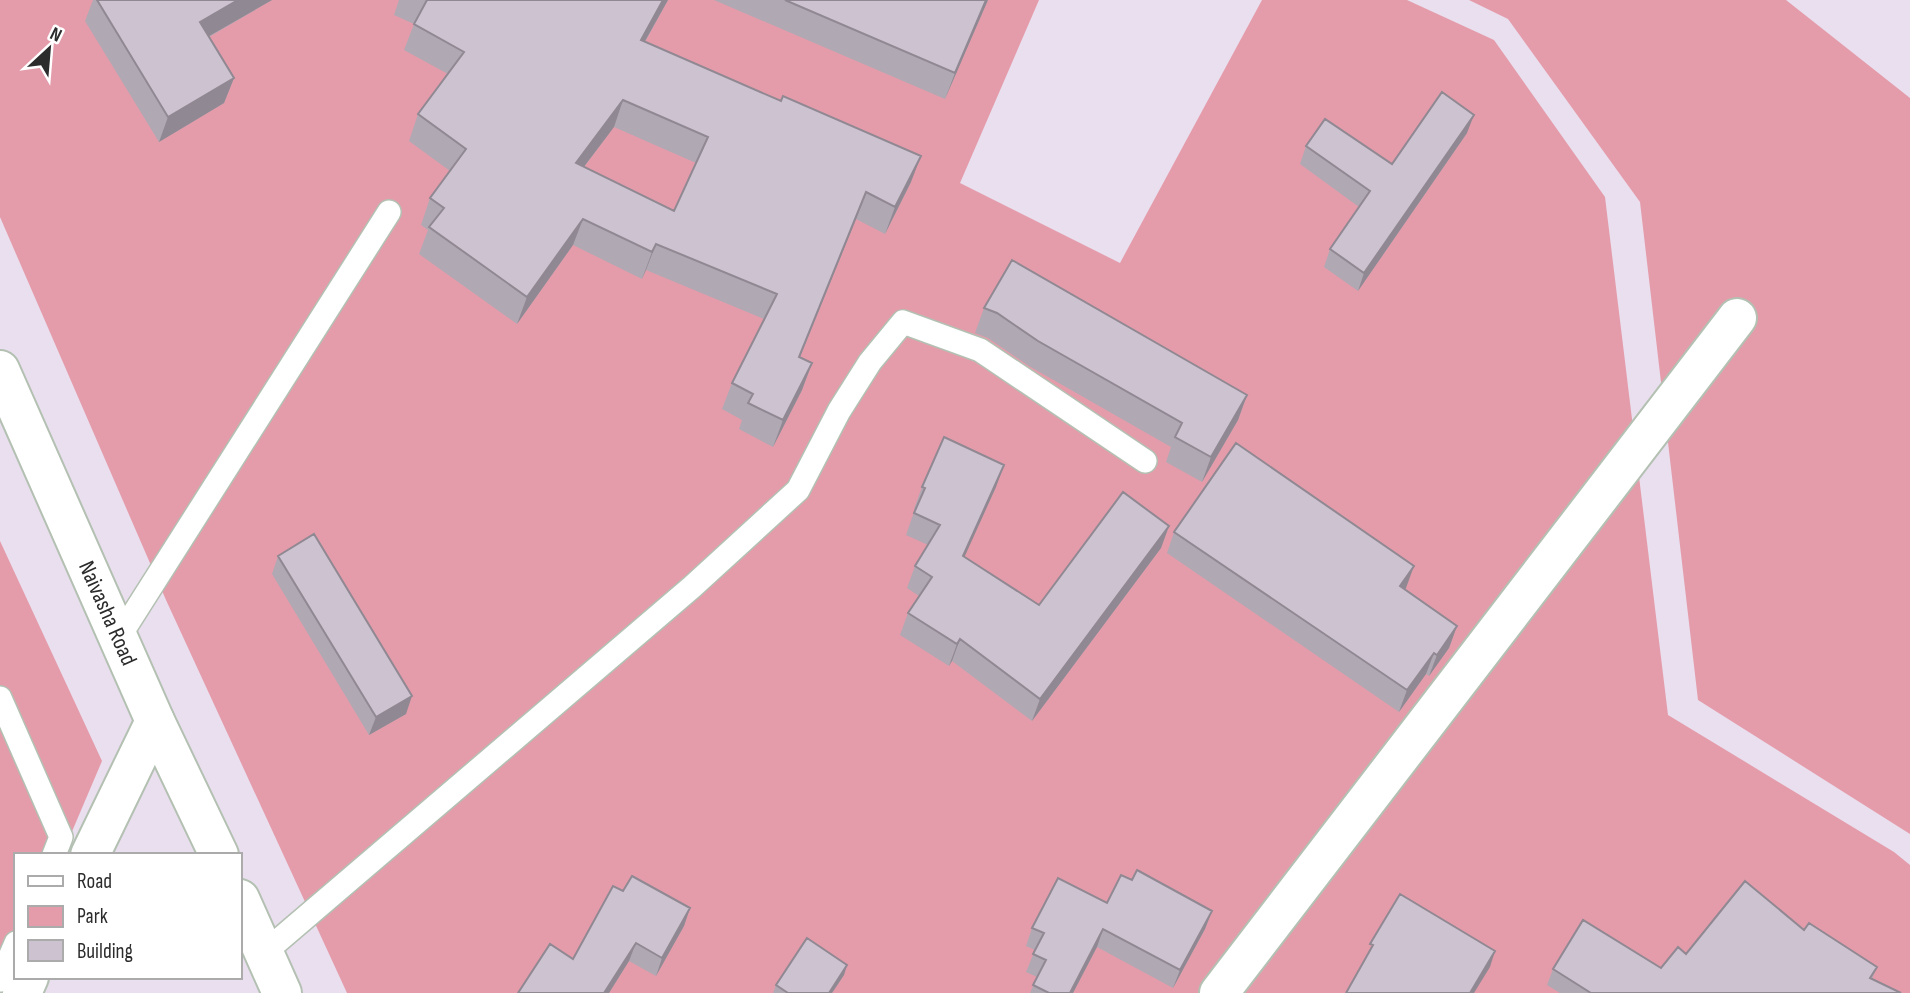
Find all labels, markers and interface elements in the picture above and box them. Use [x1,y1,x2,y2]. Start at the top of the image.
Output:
north arrow [14,14,84,84]
text: N [46,23,65,48]
street label: Naivasha Road [72,557,143,670]
legend [14,853,242,979]
text: Road [77,869,112,894]
text: Park [77,904,108,929]
text: Building [77,939,133,964]

